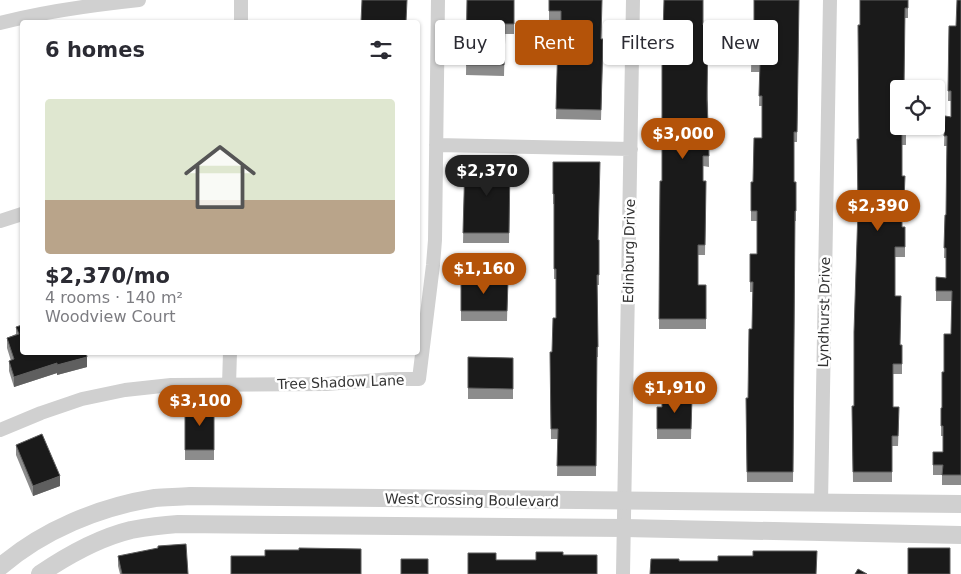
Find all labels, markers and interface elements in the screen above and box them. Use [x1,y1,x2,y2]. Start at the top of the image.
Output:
chip: Buy [435,20,505,65]
chip: Rent [515,20,593,65]
chip: Filters [603,20,693,65]
chip: New [703,20,778,65]
icon: filters [367,36,395,64]
text: 6 homes [45,38,145,62]
map controls [890,80,945,135]
button: locate [890,80,945,135]
pin: $3,000 [642,118,724,160]
text: $3,000 [652,124,714,143]
icon: home [175,132,265,222]
pin: $2,370 [446,154,528,197]
text: $2,370 [456,161,518,180]
pin: $2,390 [837,190,919,232]
text: $2,390 [847,196,909,215]
street label: Edinburg Drive [620,199,638,303]
pin: $1,160 [443,252,525,295]
street label: Lyndhurst Drive [815,257,833,367]
text: $1,160 [453,259,515,278]
text: $2,370/mo [45,264,170,288]
text: 4 rooms · 140 m² [45,288,183,307]
text: Woodview Court [45,307,176,326]
street label: Tree Shadow Lane [276,372,405,392]
pin: $1,910 [634,372,716,414]
text: $1,910 [644,378,706,397]
pin: $3,100 [159,384,241,427]
text: $3,100 [169,391,231,410]
street label: West Crossing Boulevard [385,490,559,510]

